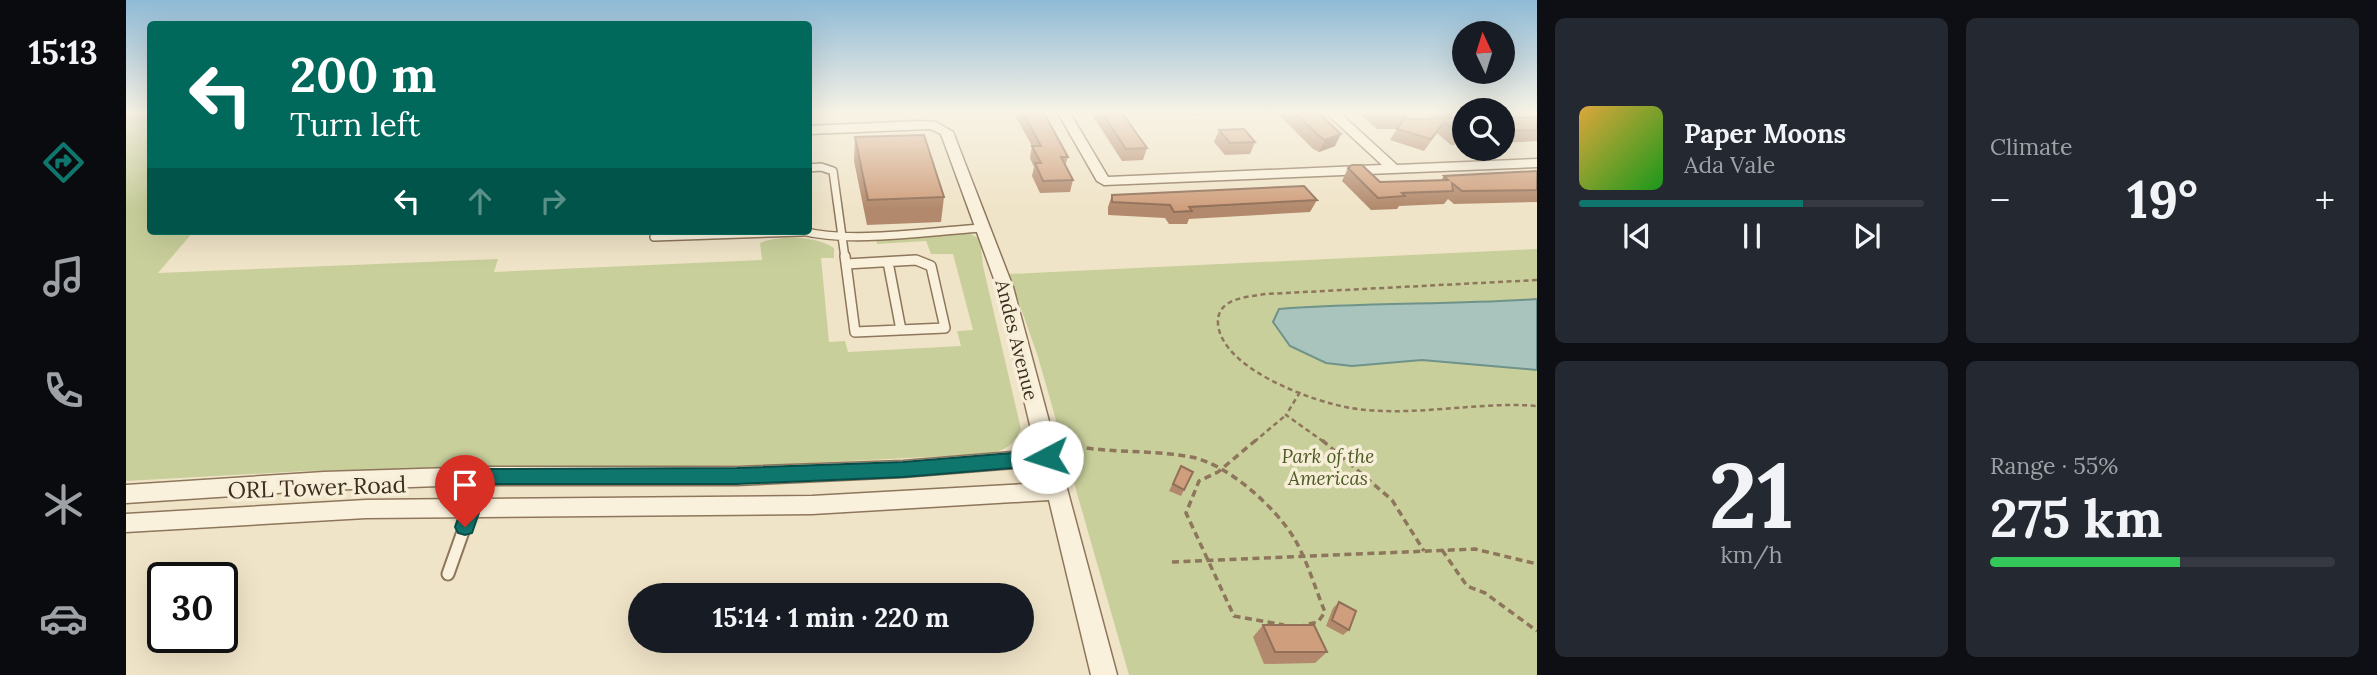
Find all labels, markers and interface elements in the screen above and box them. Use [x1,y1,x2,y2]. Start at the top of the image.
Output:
north arrow [1452,21,1516,84]
map controls [1452,21,1515,161]
text: 15:13 [28,32,98,73]
text: 200 m [290,43,436,105]
icon: left [175,49,266,140]
button: search [1452,98,1515,161]
text: Turn left [290,104,420,145]
text: Paper Moons [1684,117,1846,150]
text: Climate [1990,132,2072,161]
icon: directions [39,138,88,187]
text: Ada Vale [1684,150,1775,179]
text: 19° [2127,166,2198,232]
text: − [1990,176,2010,224]
text: + [2315,176,2335,224]
icon: left [388,182,426,220]
icon: ahead [461,182,499,220]
icon: right [534,182,572,220]
icon: previous [1618,217,1656,255]
icon: pause [1733,217,1771,255]
icon: next [1848,217,1886,255]
icon: music [39,252,88,301]
street label: Andes Avenue [990,276,1044,403]
icon: phone [39,366,88,415]
position arrow [1010,420,1084,494]
text: 21 [1709,436,1794,553]
park label: Park of the Americas [1282,444,1374,490]
text: Range · 55% [1990,451,2118,480]
pin [435,455,495,527]
icon: arrive [446,466,484,504]
street label: ORL Tower Road [227,469,407,505]
icon: climate [39,480,88,529]
text: 275 km [1990,485,2163,551]
text: km/h [1720,540,1783,569]
speed limit sign: 30 [147,562,238,653]
icon: car [39,594,88,643]
text: 15:14 · 1 min · 220 m [713,601,949,634]

